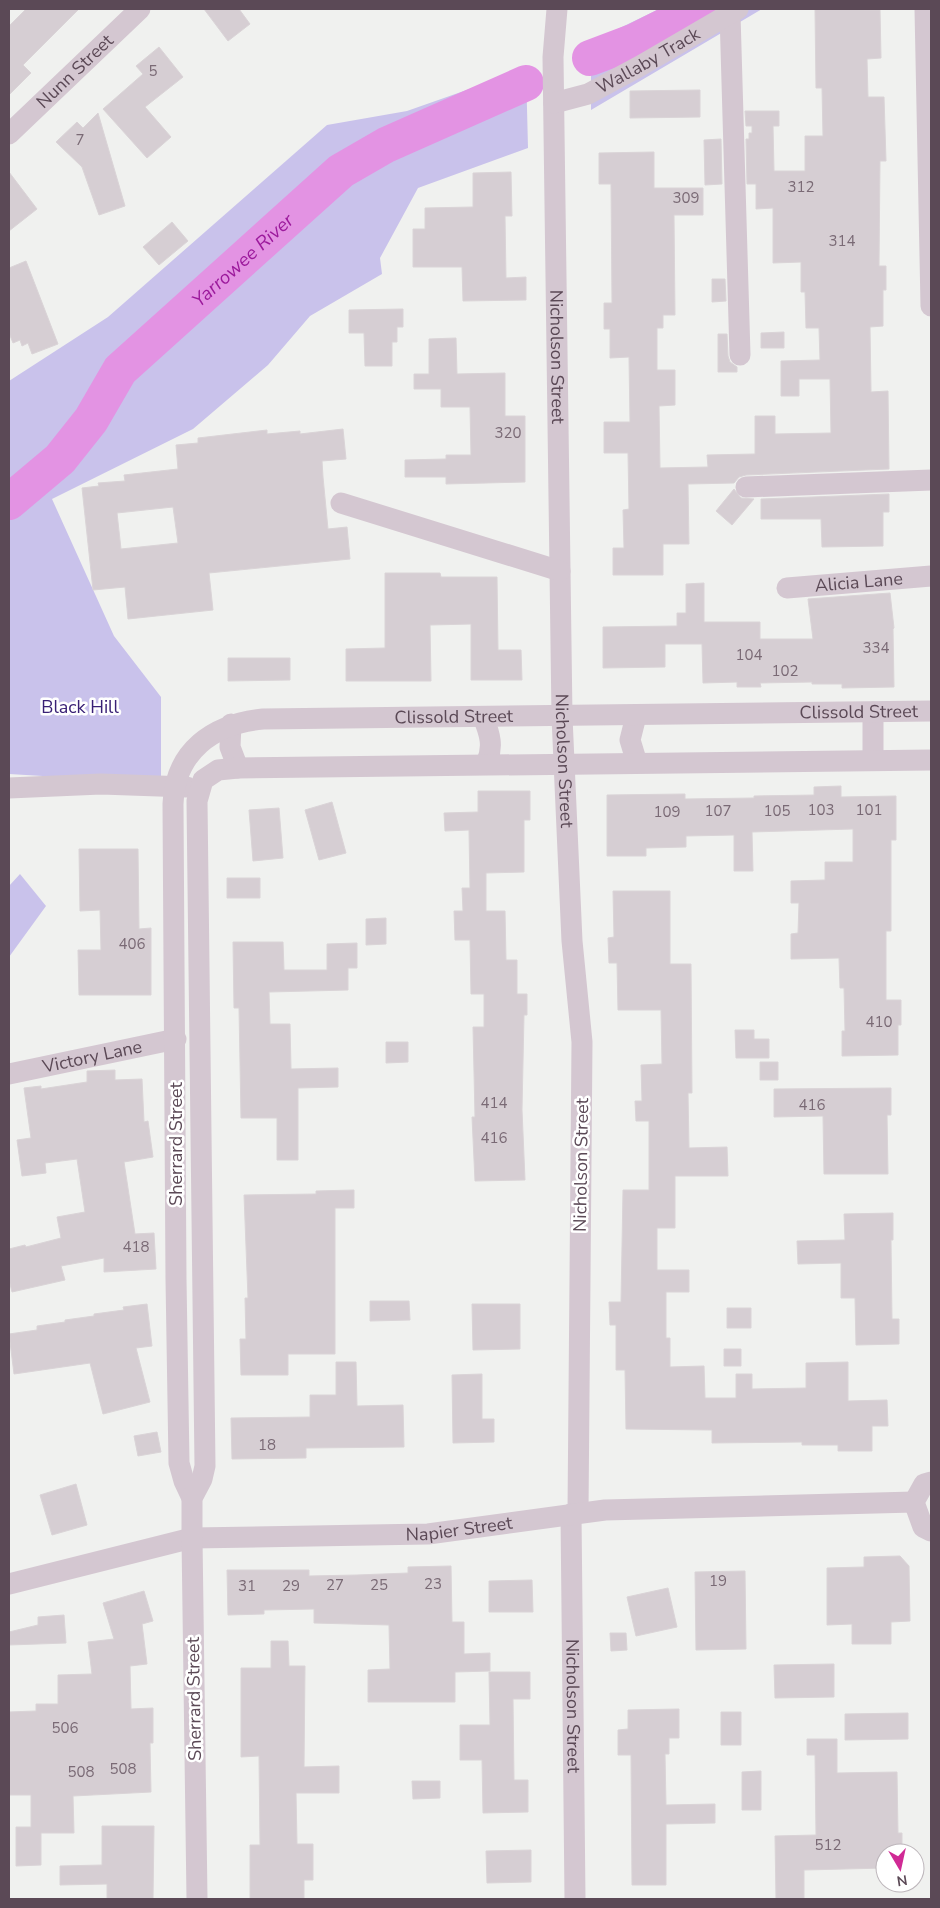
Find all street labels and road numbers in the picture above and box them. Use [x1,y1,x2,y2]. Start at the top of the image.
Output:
street label: Wallaby Track [592,21,705,99]
street label: Nunn Street [31,28,119,114]
street label: Nicholson Street [544,290,570,425]
street label: Alicia Lane [814,566,904,598]
street label: Nicholson Street [550,694,579,829]
street label: Clissold Street [799,699,919,725]
street label: Clissold Street [394,704,514,729]
street label: Victory Lane [39,1034,144,1079]
street label: Sherrard Street [164,1081,188,1206]
street label: Nicholson Street [568,1097,594,1232]
street label: Napier Street [405,1511,514,1546]
street label: Sherrard Street [181,1636,207,1761]
street label: Nicholson Street [560,1639,586,1774]

